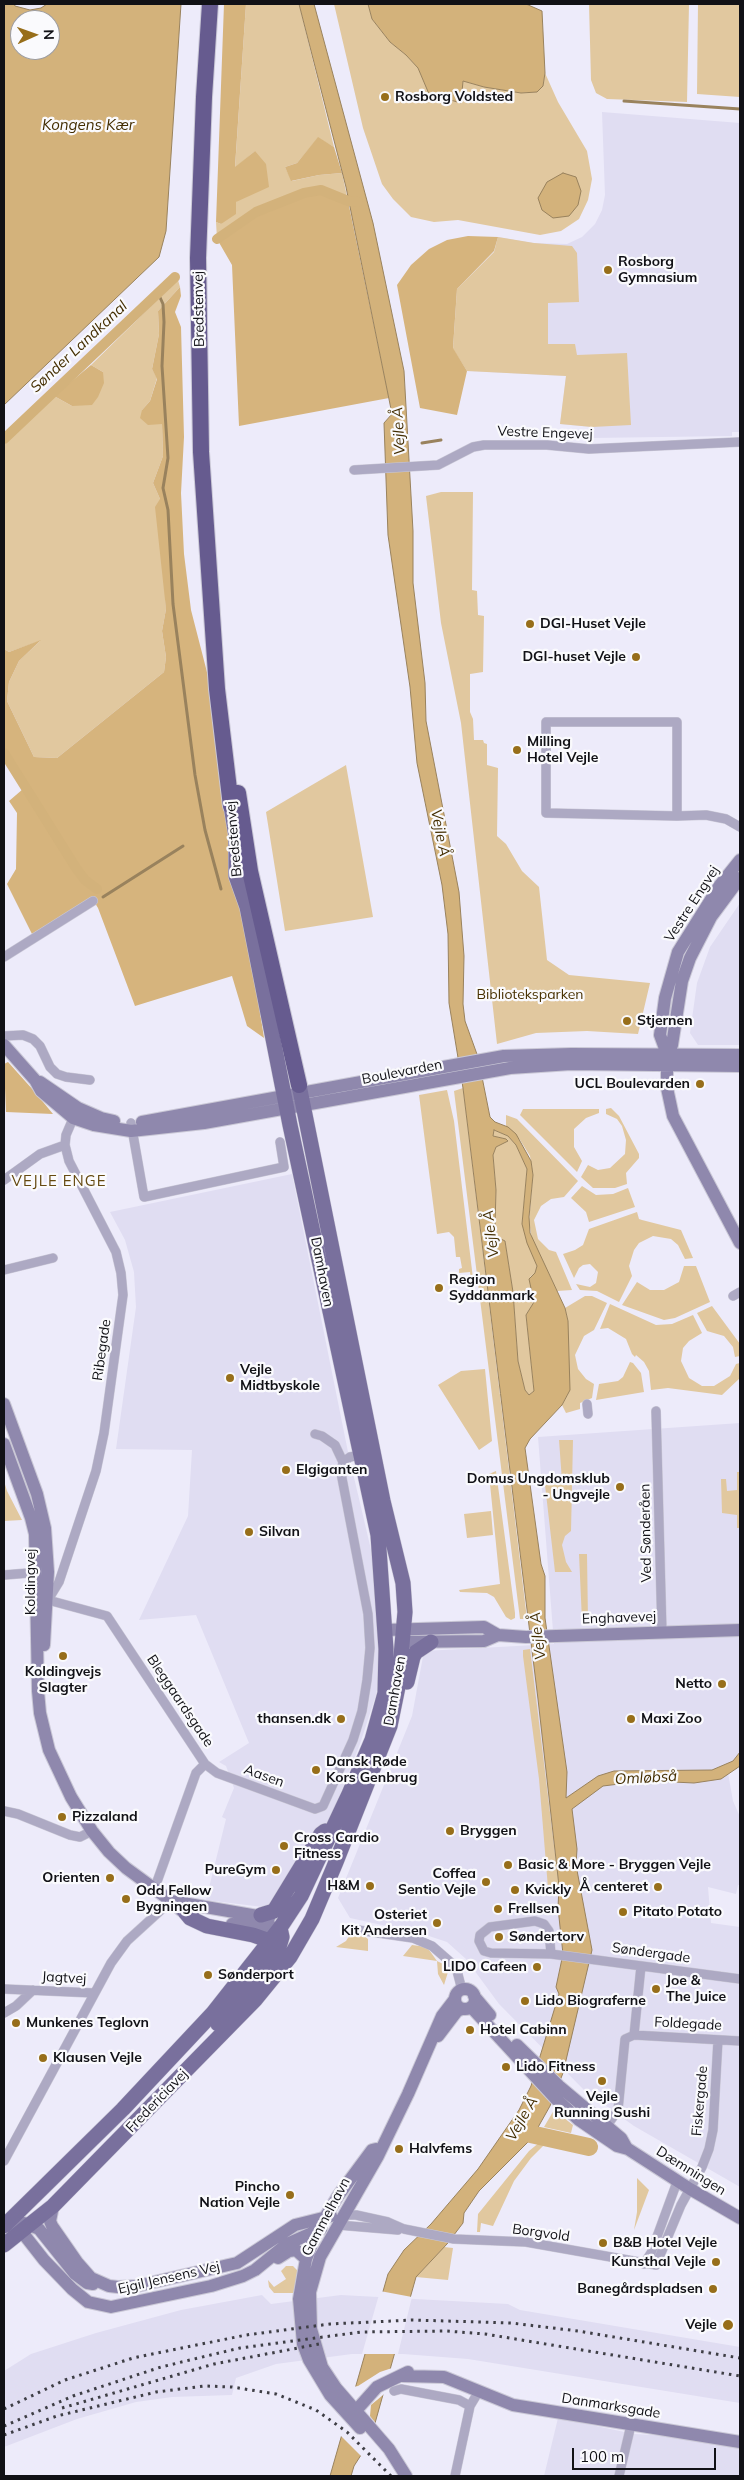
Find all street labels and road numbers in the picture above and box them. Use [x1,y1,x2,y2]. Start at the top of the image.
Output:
street label: Bredstenvej [190,271,208,347]
street label: Vestre Engevej [497,423,593,443]
street label: Bredstenvej [222,800,246,878]
street label: Vestre Engvej [661,863,723,945]
street label: Boulevarden [360,1056,444,1088]
street label: Damhaven [307,1236,337,1308]
street label: Ribegade [89,1318,115,1382]
street label: Ved Sønderåen [637,1483,655,1583]
street label: Koldingvej [23,1549,39,1615]
street label: Enghavevej [581,1608,657,1628]
street label: Bleggaardsgade [143,1652,217,1750]
street label: Damhaven [381,1655,409,1727]
street label: Aasen [242,1761,286,1791]
street label: Søndergade [611,1939,691,1967]
street label: Jagtvej [41,1968,87,1988]
street label: Foldegade [654,2014,722,2034]
street label: Fiskergade [689,2065,711,2137]
street label: Fredericiavej [123,2066,191,2136]
street label: Dæmningen [653,2143,729,2199]
street label: Gammelhavn [298,2175,354,2259]
street label: Borgvold [511,2221,571,2245]
street label: Ejgil Jensens Vej [116,2258,222,2298]
street label: Danmarksgade [560,2390,662,2422]

